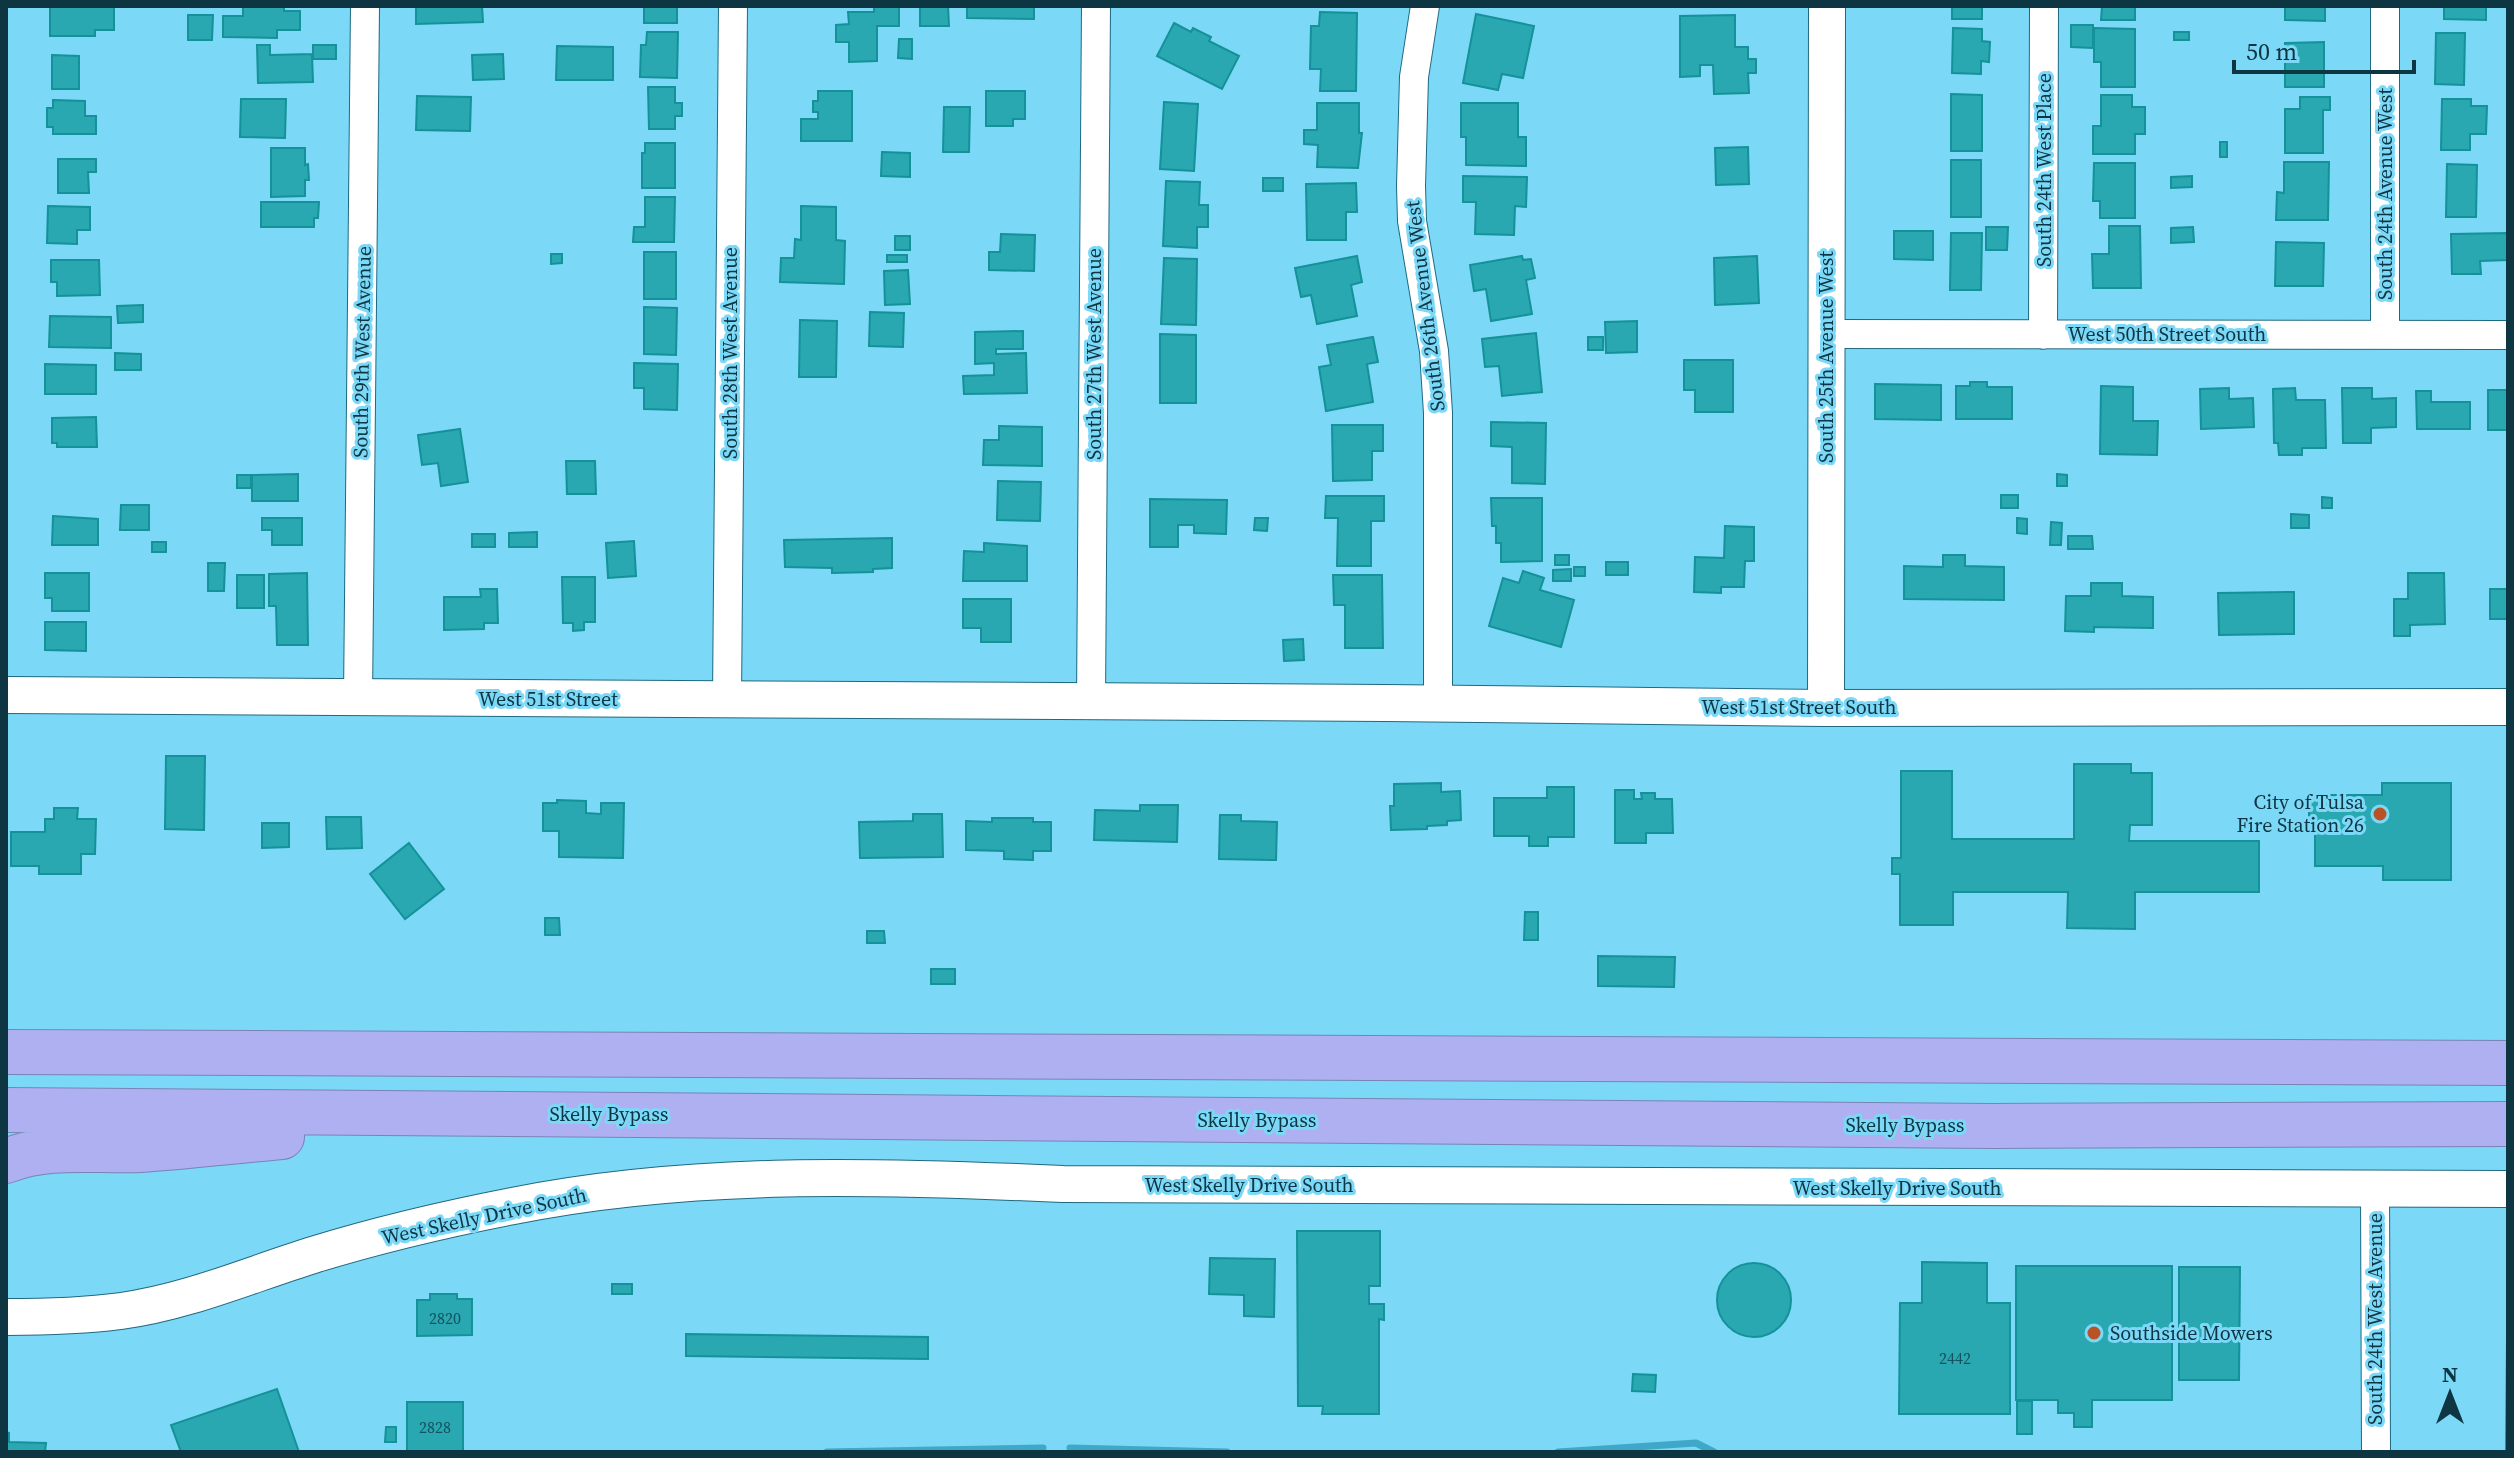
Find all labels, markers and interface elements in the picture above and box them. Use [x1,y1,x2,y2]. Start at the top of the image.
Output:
scale bar [2234,24,2414,74]
text: 50 m [2246,35,2297,68]
street label: South 24th West Place [2030,73,2058,267]
street label: South 24th Avenue West [2371,88,2399,300]
street label: South 26th Avenue West [1398,199,1452,413]
street label: South 29th West Avenue [346,246,378,458]
street label: South 28th West Avenue [716,247,744,459]
street label: South 27th West Avenue [1080,248,1108,460]
street label: South 25th Avenue West [1812,251,1840,463]
street label: West 50th Street South [2068,320,2266,348]
street label: West 51st Street [478,685,618,713]
street label: West 51st Street South [1701,693,1897,721]
place label: City of Tulsa Fire Station 26 [2237,788,2365,839]
marker: City of Tulsa Fire Station 26 [2371,805,2389,823]
street label: Skelly Bypass [549,1100,669,1128]
street label: Skelly Bypass [1197,1106,1317,1134]
street label: Skelly Bypass [1845,1111,1965,1139]
street label: West Skelly Drive South [1144,1171,1354,1199]
street label: West Skelly Drive South [1792,1174,2002,1202]
street label: West Skelly Drive South [379,1181,589,1251]
street label: South 24th West Avenue [2361,1213,2389,1425]
house number: 2820 [429,1307,461,1329]
place label: Southside Mowers [2110,1319,2273,1347]
marker: Southside Mowers [2085,1324,2103,1342]
house number: 2442 [1939,1347,1971,1369]
north arrow [2410,1354,2490,1434]
text: N [2442,1359,2458,1389]
house number: 2828 [419,1416,451,1438]

